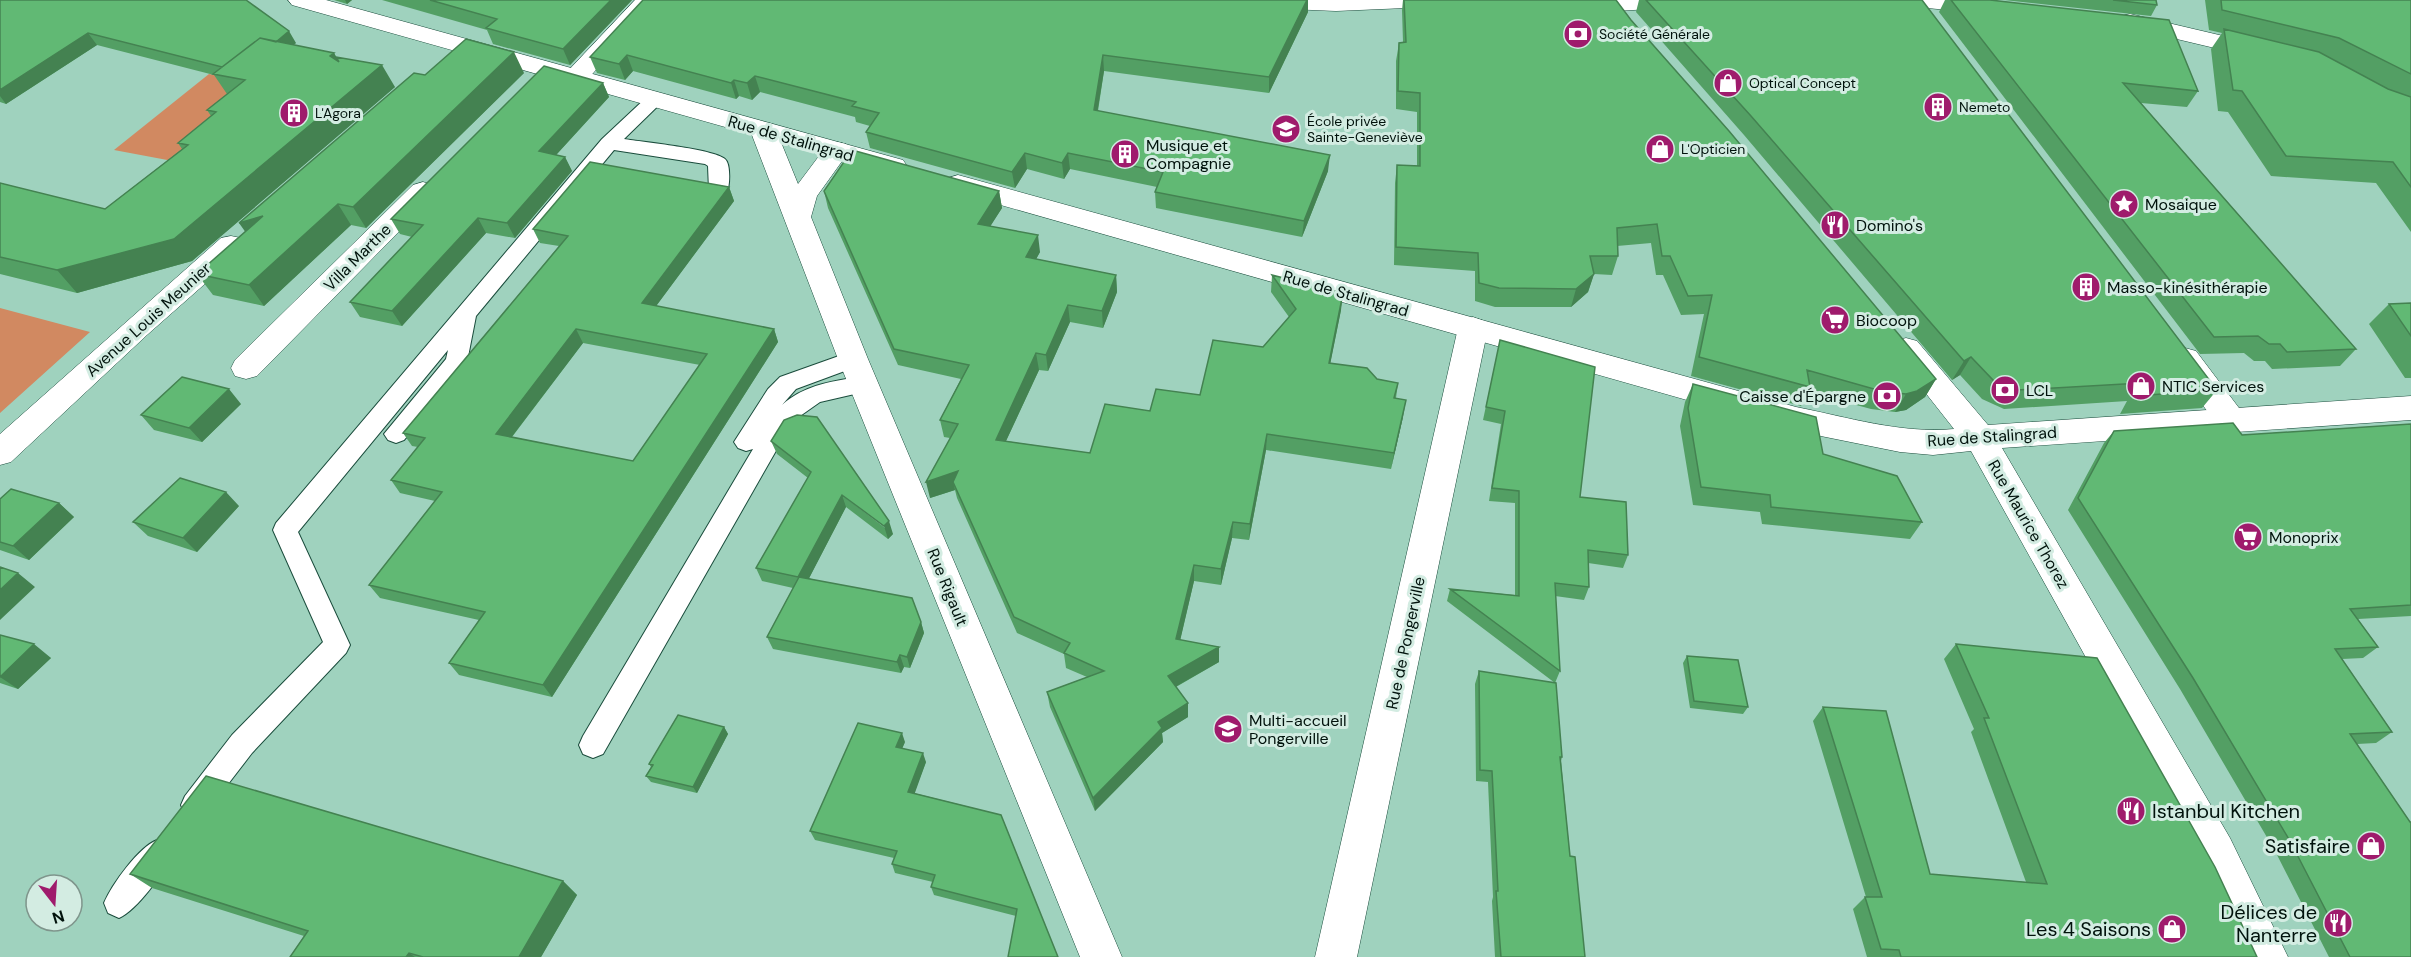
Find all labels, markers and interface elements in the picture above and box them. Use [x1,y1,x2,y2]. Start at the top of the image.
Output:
bank icon: Société Générale [1562,18,1594,50]
place label: Société Générale [1599,25,1710,43]
shop icon: Optical Concept [1712,67,1744,99]
place label: Optical Concept [1749,74,1856,92]
building icon: Nemeto [1922,91,1954,123]
building icon: L'Agora [278,97,310,129]
place label: Nemeto [1959,98,2010,116]
place label: L'Agora [315,104,361,122]
street label: Rue de Stalingrad [726,110,856,166]
place label: École privée Sainte-Geneviève [1307,112,1423,146]
school or university icon: École privée Sainte-Geneviève [1270,113,1302,145]
shop icon: L'Opticien [1644,133,1676,165]
place label: Musique et Compagnie [1146,135,1231,174]
building icon: Musique et Compagnie [1109,138,1141,170]
place label: L'Opticien [1681,140,1745,158]
place icon: Mosaique [2108,188,2140,220]
place label: Mosaique [2145,194,2217,215]
restaurant icon: Domino's [1819,209,1851,241]
place label: Domino's [1856,215,1923,236]
street label: Villa Marthe [319,219,396,296]
street label: Avenue Louis Meunier [81,258,215,381]
street label: Rue de Stalingrad [1281,265,1411,321]
building icon: Masso-kinésithérapie [2070,271,2102,303]
place label: Masso-kinésithérapie [2107,277,2268,298]
supermarket icon: Biocoop [1819,304,1851,336]
place label: Biocoop [1856,310,1917,331]
shop icon: NTIC Services [2125,370,2157,402]
bank icon: LCL [1989,374,2021,406]
place label: NTIC Services [2162,376,2264,397]
bank icon: Caisse d'Épargne [1871,380,1903,412]
place label: LCL [2026,380,2053,401]
place label: Caisse d'Épargne [1739,386,1866,407]
street label: Rue de Stalingrad [1927,421,2058,452]
street label: Rue Maurice Thorez [1983,456,2074,592]
supermarket icon: Monoprix [2232,521,2264,553]
place label: Monoprix [2269,527,2338,548]
street label: Rue Rigault [922,545,973,629]
street label: Rue de Pongerville [1381,575,1430,711]
place label: Multi-accueil Pongerville [1249,710,1347,749]
school or university icon: Multi-accueil Pongerville [1212,713,1244,745]
restaurant icon: Istanbul Kitchen [2115,795,2147,827]
place label: Istanbul Kitchen [2152,798,2300,824]
shop icon: Satisfaire [2355,830,2387,862]
place label: Satisfaire [2265,833,2350,859]
north arrow [24,873,84,933]
place label: Délices de Nanterre [2221,899,2317,948]
text: N [50,905,67,929]
restaurant icon: Délices de Nanterre [2322,907,2354,939]
shop icon: Les 4 Saisons [2156,913,2188,945]
place label: Les 4 Saisons [2026,916,2151,942]

